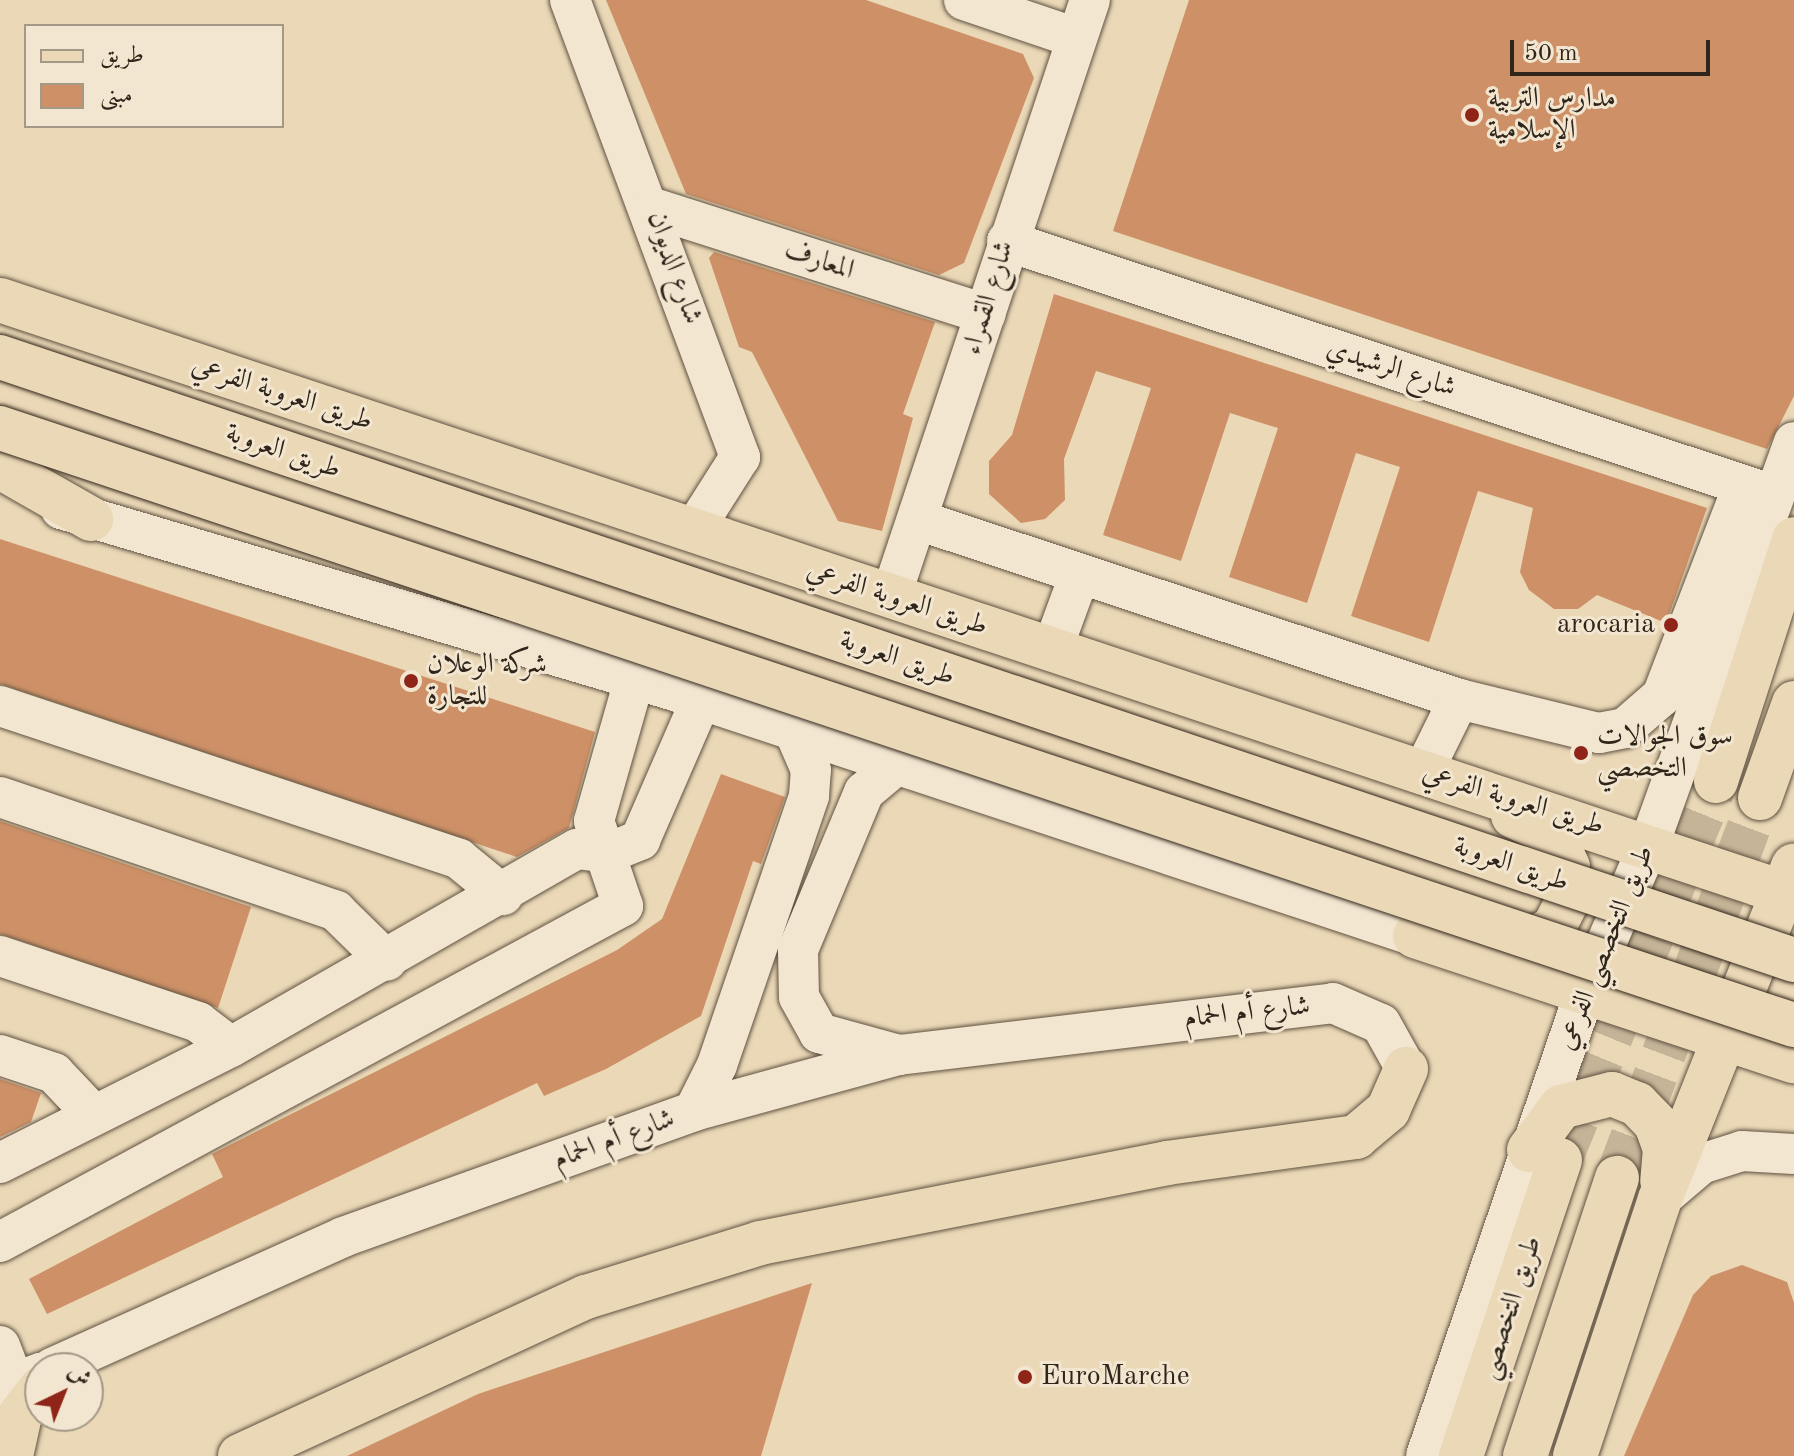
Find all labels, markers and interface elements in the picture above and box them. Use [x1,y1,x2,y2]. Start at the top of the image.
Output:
legend [24,24,284,128]
scale bar [1514,24,1714,74]
text: 50 m [1524,42,1578,66]
text: طريق [100,44,144,68]
place label: مدارس التربية الإسلامية [1488,82,1616,148]
text: مبنى [100,84,133,108]
marker: مدارس التربية الإسلامية [1463,106,1481,124]
street label: شارع الديوان [639,207,709,329]
street label: المعارف [780,234,858,288]
street label: شارع القمراء [956,237,1022,359]
street label: شارع الرشيدي [1322,332,1460,406]
street label: طريق العروبة الفرعي [187,349,377,439]
street label: طريق العروبة [221,417,345,487]
street label: طريق العروبة الفرعي [802,554,992,644]
place label: arocaria [1557,608,1655,642]
marker: arocaria [1662,616,1680,634]
street label: طريق العروبة [835,624,959,694]
place label: شركة الوعلان للتجارة [427,648,547,714]
marker: شركة الوعلان للتجارة [402,672,420,690]
place label: سوق الجوالات التخصصي [1597,720,1733,786]
marker: سوق الجوالات التخصصي [1572,744,1590,762]
street label: طريق العروبة الفرعي [1418,756,1608,844]
street label: طريق العروبة [1449,830,1573,900]
street label: طريق التخصصي الفرعي [1550,841,1662,1055]
street label: شارع أم الحمام [1182,990,1312,1036]
street label: شارع أم الحمام [549,1103,679,1177]
street label: طريق التخصصي [1472,1232,1550,1384]
north arrow [24,1352,104,1432]
text: ش [64,1360,94,1391]
place label: EuroMarche [1041,1360,1190,1394]
marker: EuroMarche [1016,1368,1034,1386]

